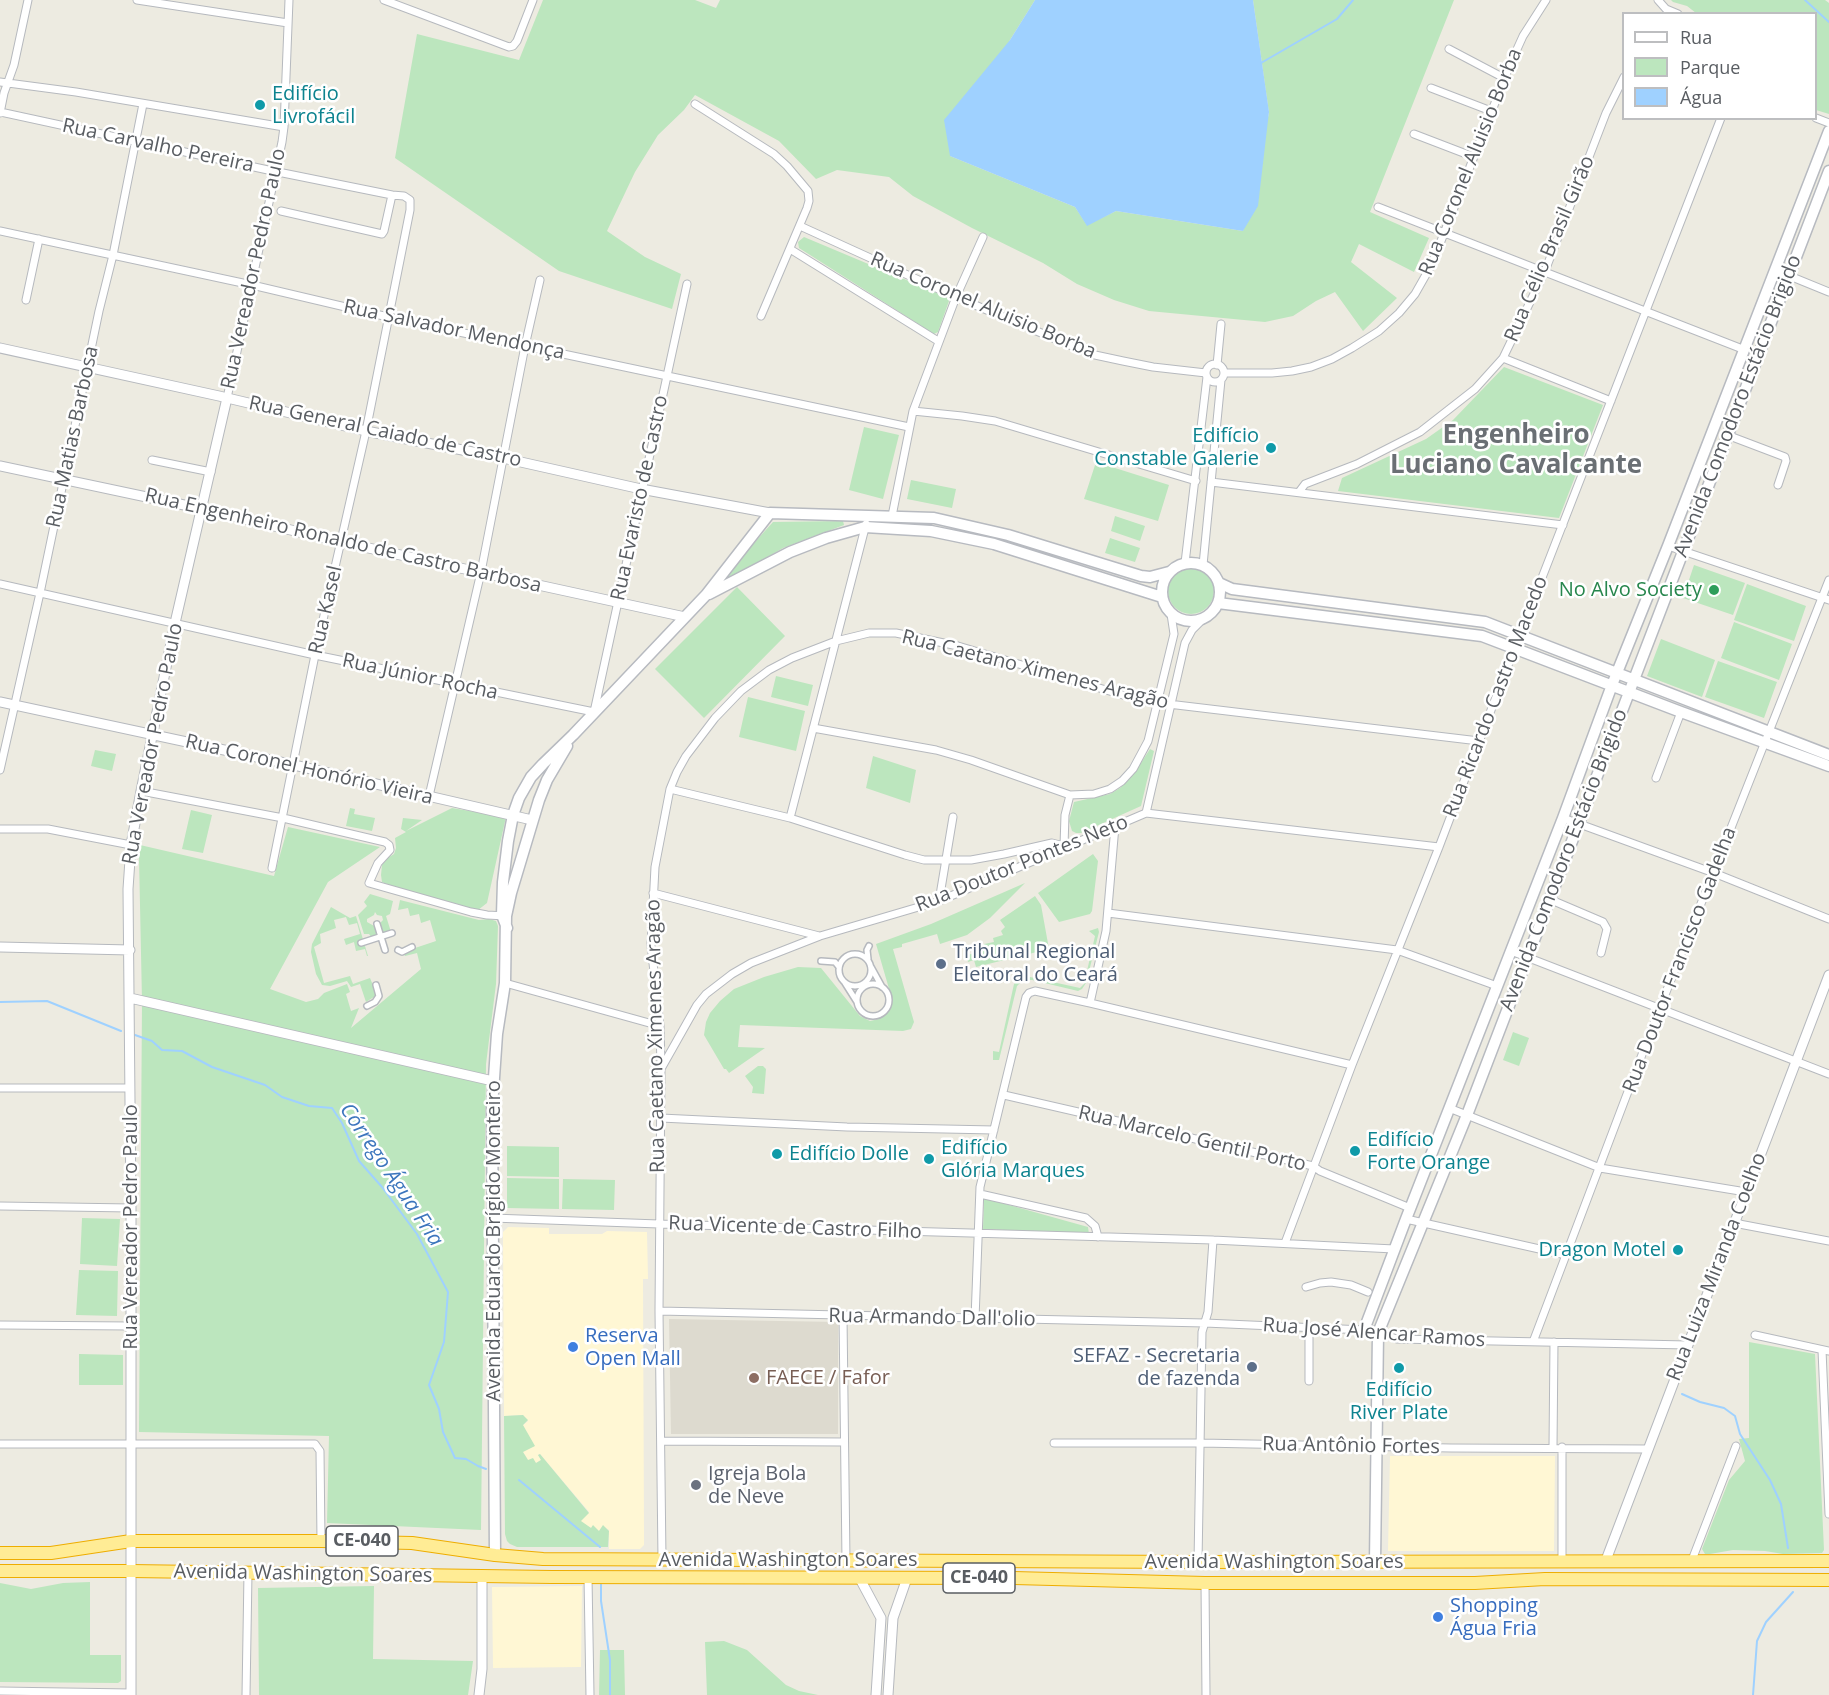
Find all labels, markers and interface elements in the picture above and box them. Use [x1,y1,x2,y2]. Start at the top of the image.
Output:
legend [1622,12,1817,120]
text: Rua [1680,25,1712,49]
street label: Rua Coronel Aluisio Borba [1414,45,1528,279]
text: Parque [1680,55,1740,79]
place label: Edifício Livrofácil [272,82,355,129]
text: Água [1680,85,1722,109]
marker: Edifício Livrofácil [253,98,267,112]
street label: Rua Carvalho Pereira [60,114,256,178]
street label: Rua Vereador Pedro Paulo [217,146,291,392]
street label: Rua Célio Brasil Girão [1500,152,1600,346]
street label: Rua Coronel Aluisio Borba [867,248,1099,364]
street label: Avenida Comodoro Estácio Brigido [1669,252,1807,560]
street label: Rua Salvador Mendonça [341,295,567,365]
street label: Rua Matias Barbosa [42,344,104,530]
street label: Rua General Caiado de Castro [246,391,524,473]
street label: Rua Evaristo de Castro [606,393,674,603]
district label: Engenheiro Luciano Cavalcante [1390,420,1642,482]
place label: Edifício Constable Galerie [1094,424,1259,471]
marker: Edifício Constable Galerie [1264,441,1278,455]
street label: Rua Engenheiro Ronaldo de Castro Barbosa [142,484,544,598]
street label: Rua Kasel [304,563,348,657]
street label: Rua Ricardo Castro Macedo [1439,573,1553,821]
place label: No Alvo Society [1559,578,1702,602]
marker: No Alvo Society [1707,583,1721,597]
street label: Rua Vereador Pedro Paulo [118,621,188,867]
street label: Rua Caetano Ximenes Aragão [899,625,1171,715]
street label: Rua Júnior Rocha [340,649,500,705]
street label: Avenida Comodoro Estácio Brigido [1495,706,1633,1014]
street label: Rua Coronel Honório Vieira [183,730,435,810]
street label: Rua Doutor Pontes Neto [912,810,1132,918]
street label: Rua Doutor Francisco Gadelha [1618,824,1742,1096]
street label: Rua Caetano Ximenes Aragão [642,899,670,1173]
place label: Tribunal Regional Eleitoral do Ceará [953,940,1118,987]
marker: Tribunal Regional Eleitoral do Ceará [934,957,948,971]
street label: Avenida Eduardo Brígido Monteiro [482,1080,506,1402]
water label: Córrego Água Fria [334,1099,448,1251]
street label: Rua Marcelo Gentil Porto [1076,1101,1308,1177]
street label: Rua Vereador Pedro Paulo [119,1104,143,1350]
place label: Edifício Forte Orange [1367,1128,1490,1175]
place label: Edifício Glória Marques [941,1136,1085,1183]
place label: Edifício Dolle [789,1142,909,1166]
marker: Edifício Forte Orange [1348,1144,1362,1158]
marker: Edifício Dolle [770,1147,784,1161]
street label: Rua Luiza Miranda Coelho [1662,1149,1772,1385]
marker: Edifício Glória Marques [922,1152,936,1166]
street label: Rua Vicente de Castro Filho [668,1212,922,1244]
place label: Dragon Motel [1538,1238,1666,1262]
marker: Dragon Motel [1671,1243,1685,1257]
street label: Rua Armando Dall'olio [828,1304,1036,1332]
street label: Rua José Alencar Ramos [1262,1313,1486,1353]
place label: Reserva Open Mall [585,1324,681,1371]
marker: Reserva Open Mall [566,1340,580,1354]
place label: SEFAZ - Secretaria de fazenda [1073,1344,1240,1391]
marker: SEFAZ - Secretaria de fazenda [1245,1360,1259,1374]
marker: Edifício River Plate [1392,1361,1406,1375]
place label: FAECE / Fafor [766,1366,890,1390]
marker: FAECE / Fafor [747,1371,761,1385]
place label: Edifício River Plate [1350,1378,1448,1425]
street label: Rua Antônio Fortes [1262,1432,1440,1460]
place label: Igreja Bola de Neve [708,1462,806,1509]
marker: Igreja Bola de Neve [689,1478,703,1492]
road number: CE-040 [326,1526,398,1556]
street label: Avenida Washington Soares [659,1548,917,1572]
street label: Avenida Washington Soares [1145,1550,1403,1574]
street label: Avenida Washington Soares [173,1560,433,1588]
road number: CE-040 [943,1563,1015,1593]
place label: Shopping Água Fria [1450,1594,1538,1641]
marker: Shopping Água Fria [1431,1610,1445,1624]

